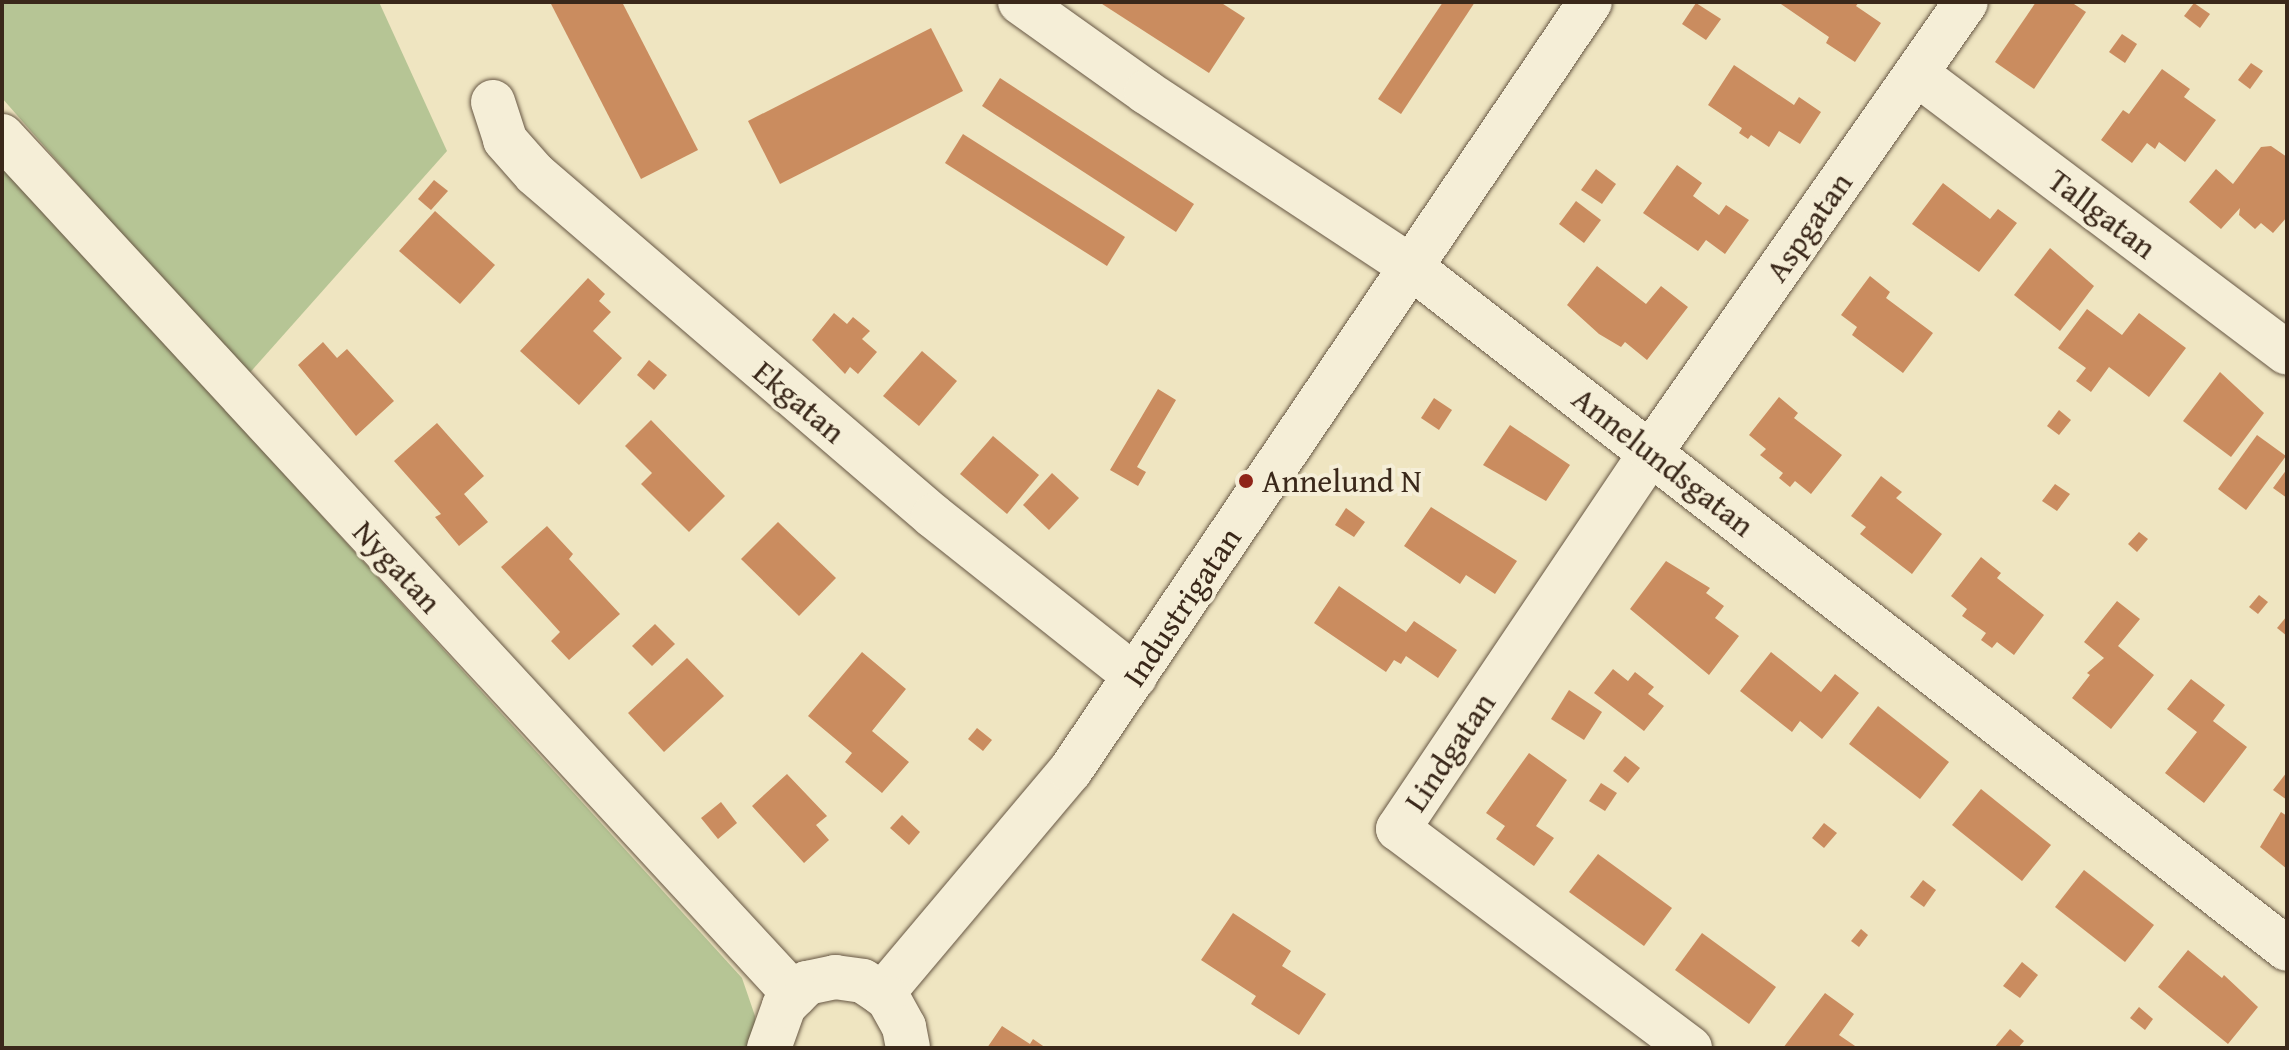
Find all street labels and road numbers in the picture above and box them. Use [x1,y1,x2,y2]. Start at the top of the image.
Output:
street label: Tallgatan [2040,161,2164,267]
street label: Aspgatan [1757,165,1861,289]
street label: Ekgatan [745,353,853,451]
street label: Annelundsgatan [1565,379,1761,545]
street label: Nygatan [345,513,449,621]
street label: Industrigatan [1115,520,1249,694]
street label: Lindgatan [1396,685,1504,819]

